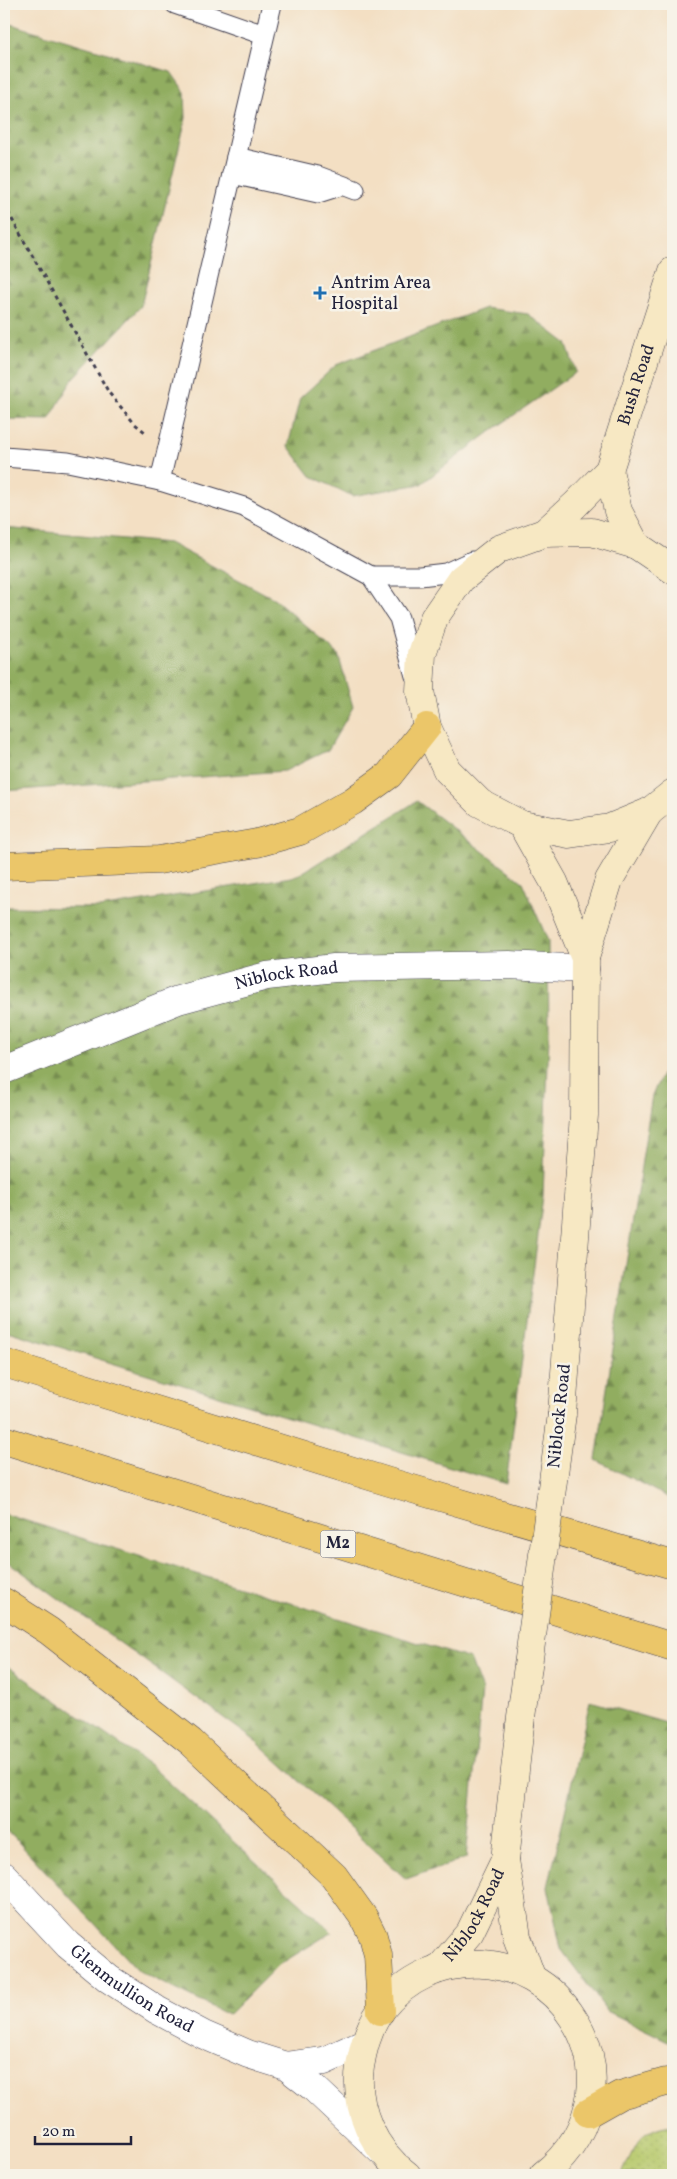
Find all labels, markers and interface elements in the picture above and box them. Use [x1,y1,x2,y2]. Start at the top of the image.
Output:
place label: Antrim Area Hospital [331,271,431,317]
marker: Antrim Area Hospital [313,286,327,300]
street label: Bush Road [612,341,661,429]
street label: Niblock Road [232,955,340,997]
street label: Niblock Road [542,1362,578,1470]
road number: M2 [320,1530,356,1558]
street label: Niblock Road [437,1864,512,1967]
street label: Glenmullion Road [64,1939,198,2040]
scale bar [35,2114,131,2146]
text: 20 m [42,2122,75,2143]

